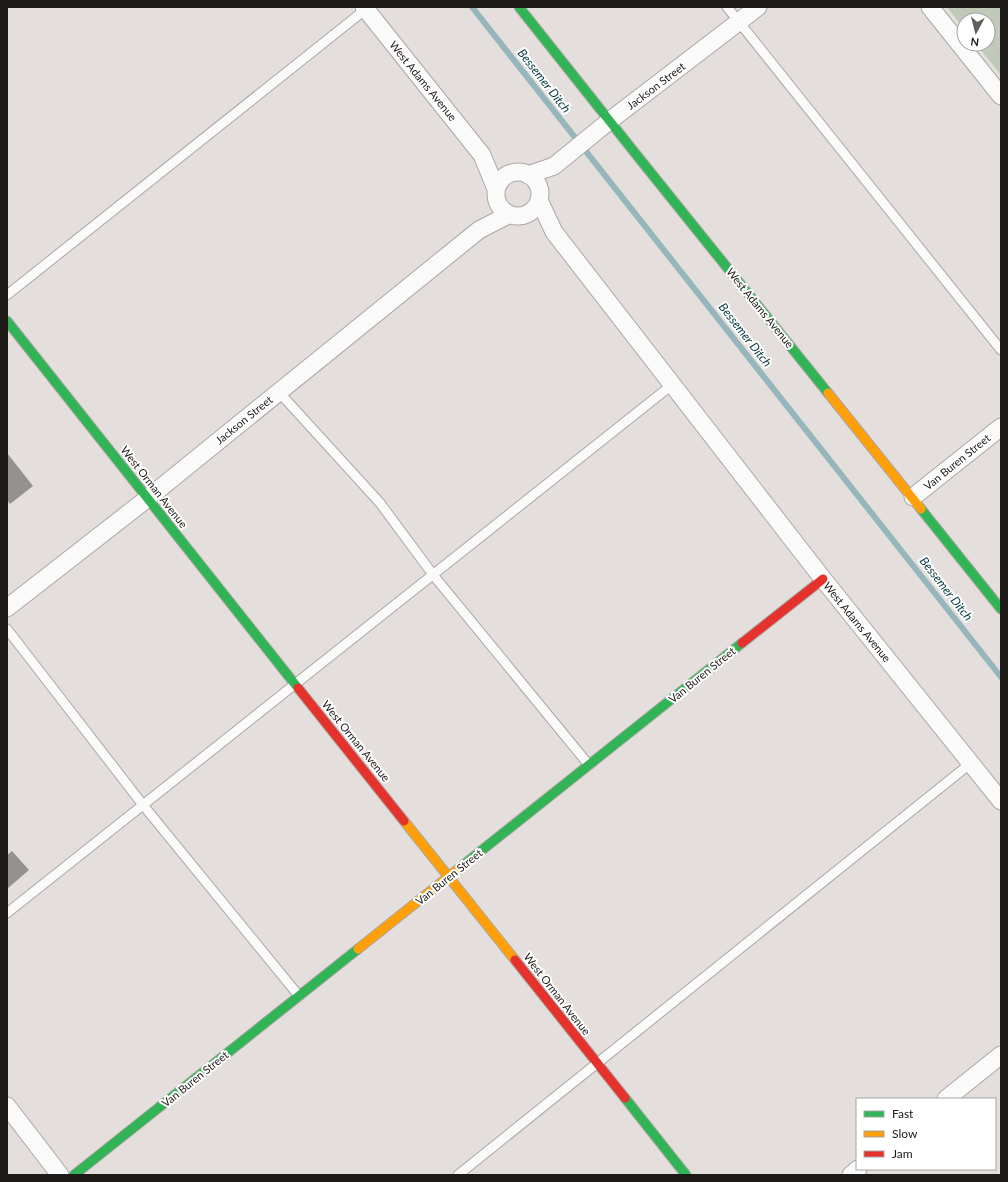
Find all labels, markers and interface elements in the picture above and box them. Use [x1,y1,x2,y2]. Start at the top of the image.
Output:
north arrow [956,12,996,52]
text: N [970,35,980,49]
street label: West Adams Avenue [387,38,460,124]
water label: Bessemer Ditch [515,46,574,116]
street label: Jackson Street [624,59,687,112]
street label: West Adams Avenue [724,265,797,351]
water label: Bessemer Ditch [716,300,775,370]
street label: Jackson Street [213,393,275,447]
street label: Van Buren Street [921,431,993,492]
street label: West Orman Avenue [118,443,191,530]
water label: Bessemer Ditch [917,554,976,624]
street label: West Adams Avenue [821,579,894,665]
street label: Van Buren Street [666,644,738,705]
street label: West Orman Avenue [320,698,393,784]
street label: Van Buren Street [413,846,485,907]
street label: West Orman Avenue [521,950,594,1037]
street label: Van Buren Street [159,1048,231,1109]
legend [856,1098,996,1170]
text: Fast [892,1106,914,1121]
text: Slow [892,1126,918,1141]
text: Jam [892,1146,913,1161]

